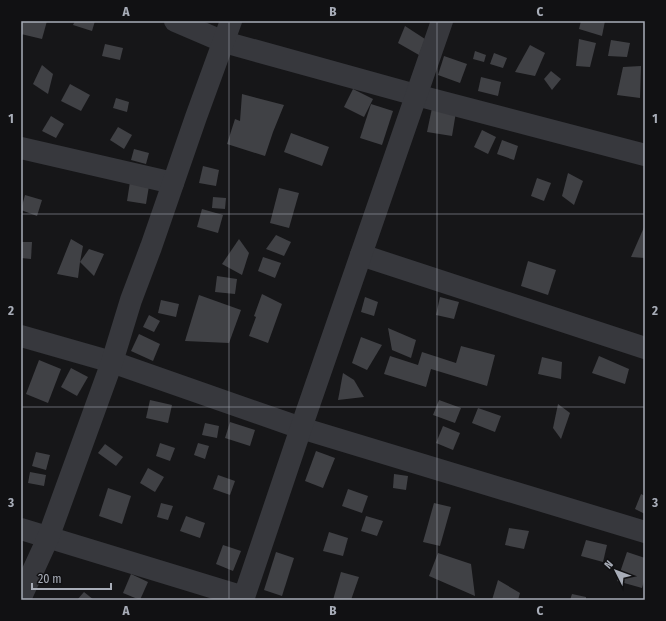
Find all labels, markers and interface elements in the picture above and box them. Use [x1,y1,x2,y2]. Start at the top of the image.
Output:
text: A [121,4,130,19]
text: B [329,4,337,19]
text: C [537,4,544,19]
text: 1 [8,111,14,126]
text: 1 [652,111,658,126]
text: 2 [7,303,14,318]
text: 2 [651,303,658,318]
text: 3 [7,495,14,510]
text: 3 [651,495,658,510]
north arrow [596,551,636,591]
text: N [602,558,616,571]
scale bar [32,565,111,591]
text: 20 m [38,572,62,586]
text: A [121,603,130,618]
text: B [329,603,337,618]
text: C [537,603,544,618]

